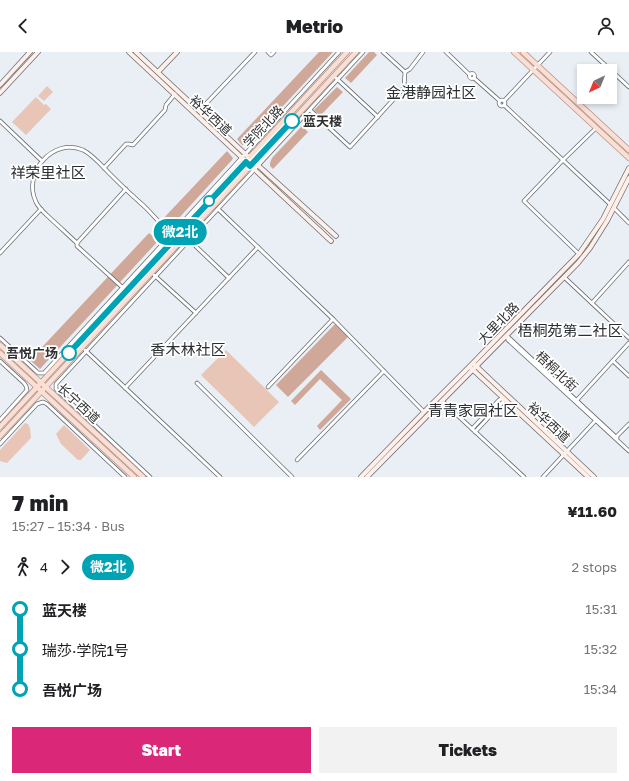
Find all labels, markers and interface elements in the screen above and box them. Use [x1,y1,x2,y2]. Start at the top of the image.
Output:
icon: back [12,15,34,37]
text: Metrio [286,15,343,37]
icon: person [595,15,617,37]
north arrow [577,64,617,104]
map controls [577,64,617,104]
district label: 金港静园社区 [386,83,476,101]
street label: 裕华西道 [187,91,235,139]
street label: 学院北路 [239,102,287,150]
marker: 蓝天楼 [284,113,300,129]
place label: 蓝天楼 [303,113,342,129]
district label: 祥荣里社区 [10,163,86,181]
unlabelled marker [203,195,215,207]
line badge: 微2北 [157,219,203,245]
text: 微2北 [162,223,198,240]
street label: 大里北路 [474,299,522,347]
district label: 梧桐苑第二社区 [517,321,623,339]
district label: 香木林社区 [150,340,226,358]
place label: 吾悦广场 [6,345,58,361]
marker: 吾悦广场 [61,345,77,361]
street label: 梧桐北街 [533,347,581,395]
street label: 长宁西道 [55,379,103,427]
street label: 裕华西道 [525,398,573,446]
district label: 青青家园社区 [428,401,518,419]
text: 7 min [12,489,68,516]
text: ¥11.60 [568,502,617,520]
text: 15:27 – 15:34 · Bus [12,518,125,534]
icon: walk [12,556,34,578]
icon: forward [54,556,76,578]
text: 微2北 [90,558,126,575]
text: 4 [40,559,48,575]
text: 2 stops [571,559,617,575]
text: 蓝天楼 [42,601,87,619]
text: 15:31 [585,601,617,617]
text: 瑞莎·学院1号 [42,641,129,659]
text: 15:32 [584,641,617,657]
text: 吾悦广场 [42,681,102,699]
text: 15:34 [584,681,617,697]
button: Start [12,727,311,773]
button: Tickets [319,727,617,773]

